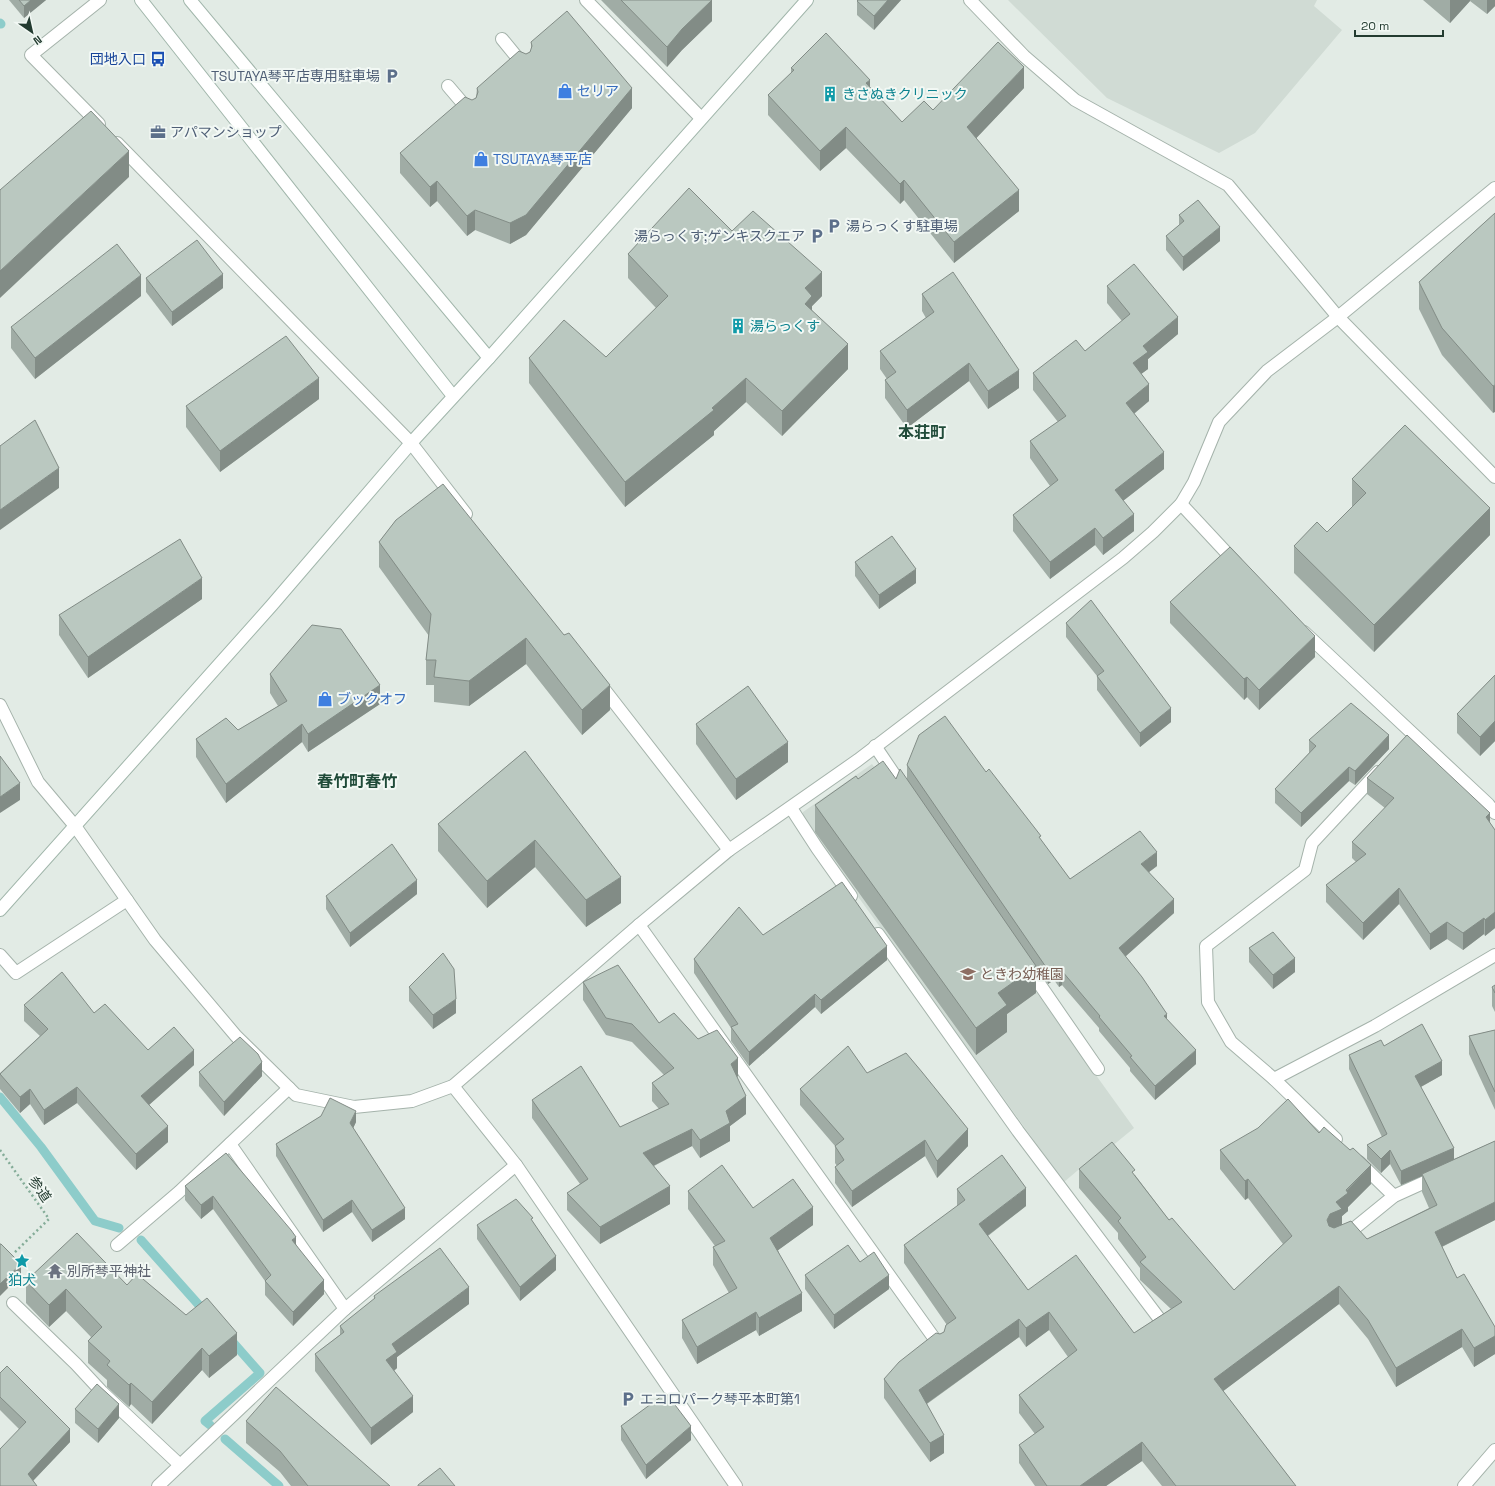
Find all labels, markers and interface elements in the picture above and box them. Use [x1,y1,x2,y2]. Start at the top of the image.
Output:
north arrow [12,12,52,52]
scale bar [1355,12,1443,38]
text: 20 m [1361,18,1389,34]
text: N [31,32,45,48]
place label: 団地入口 [90,50,146,68]
bus stop icon: 団地入口 [149,50,167,68]
place label: TSUTAYA琴平店専用駐車場 [211,67,380,85]
parking icon: TSUTAYA琴平店専用駐車場 [383,67,401,85]
shop icon: セリア [556,82,574,100]
place label: セリア [577,82,619,100]
building icon: きさぬきクリニック [821,85,839,103]
place label: きさぬきクリニック [842,85,968,103]
office icon: アパマンショップ [149,123,167,141]
place label: アパマンショップ [170,123,282,141]
shop icon: TSUTAYA琴平店 [472,150,490,168]
place label: TSUTAYA琴平店 [493,150,592,168]
parking icon: 湯らっくす駐車場 [825,217,843,235]
place label: 湯らっくす駐車場 [846,217,958,235]
place label: 湯らっくす;ゲンキスクエア [634,227,805,245]
parking icon: 湯らっくす;ゲンキスクエア [808,227,826,245]
building icon: 湯らっくす [729,317,747,335]
place label: 湯らっくす [750,317,820,335]
district label: 本荘町 [898,422,946,443]
shop icon: ブックオフ [316,690,334,708]
place label: ブックオフ [337,690,407,708]
district label: 春竹町春竹 [317,771,397,792]
school or university icon: ときわ幼稚園 [959,965,977,983]
place label: ときわ幼稚園 [980,965,1064,983]
street label: 参道 [25,1172,55,1206]
place icon: 狛犬 [13,1252,31,1270]
temple icon: 別所琴平神社 [46,1262,64,1280]
place label: 別所琴平神社 [67,1262,151,1280]
place label: 狛犬 [8,1271,36,1289]
parking icon: エコロパーク琴平本町第1 [619,1390,637,1408]
place label: エコロパーク琴平本町第1 [640,1390,800,1408]

